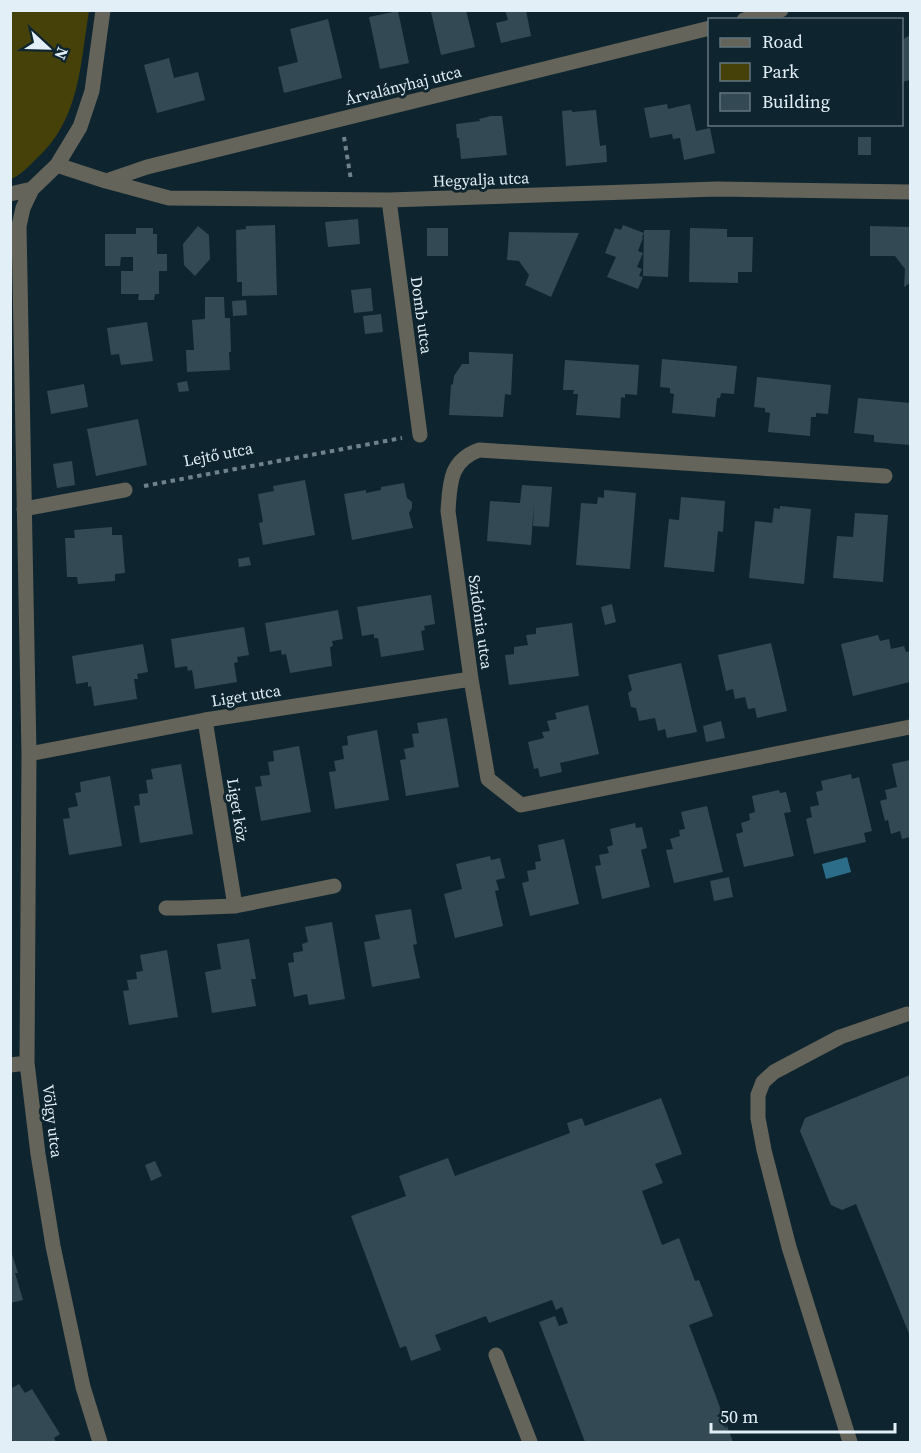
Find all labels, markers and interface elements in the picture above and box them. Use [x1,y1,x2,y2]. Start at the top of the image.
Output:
north arrow [18,18,78,78]
legend [708,18,903,126]
text: Road [762,29,803,54]
text: N [49,44,74,63]
text: Park [762,59,799,84]
street label: Árvalányhaj utca [342,60,465,110]
text: Building [762,89,830,114]
street label: Hegyalja utca [432,166,530,192]
street label: Domb utca [406,275,438,356]
street label: Lejtő utca [181,436,255,472]
street label: Szidónia utca [464,573,499,671]
street label: Liget utca [210,679,283,711]
street label: Liget köz [222,777,254,843]
street label: Völgy utca [38,1083,69,1160]
scale bar [711,1396,896,1434]
text: 50 m [720,1404,758,1429]

